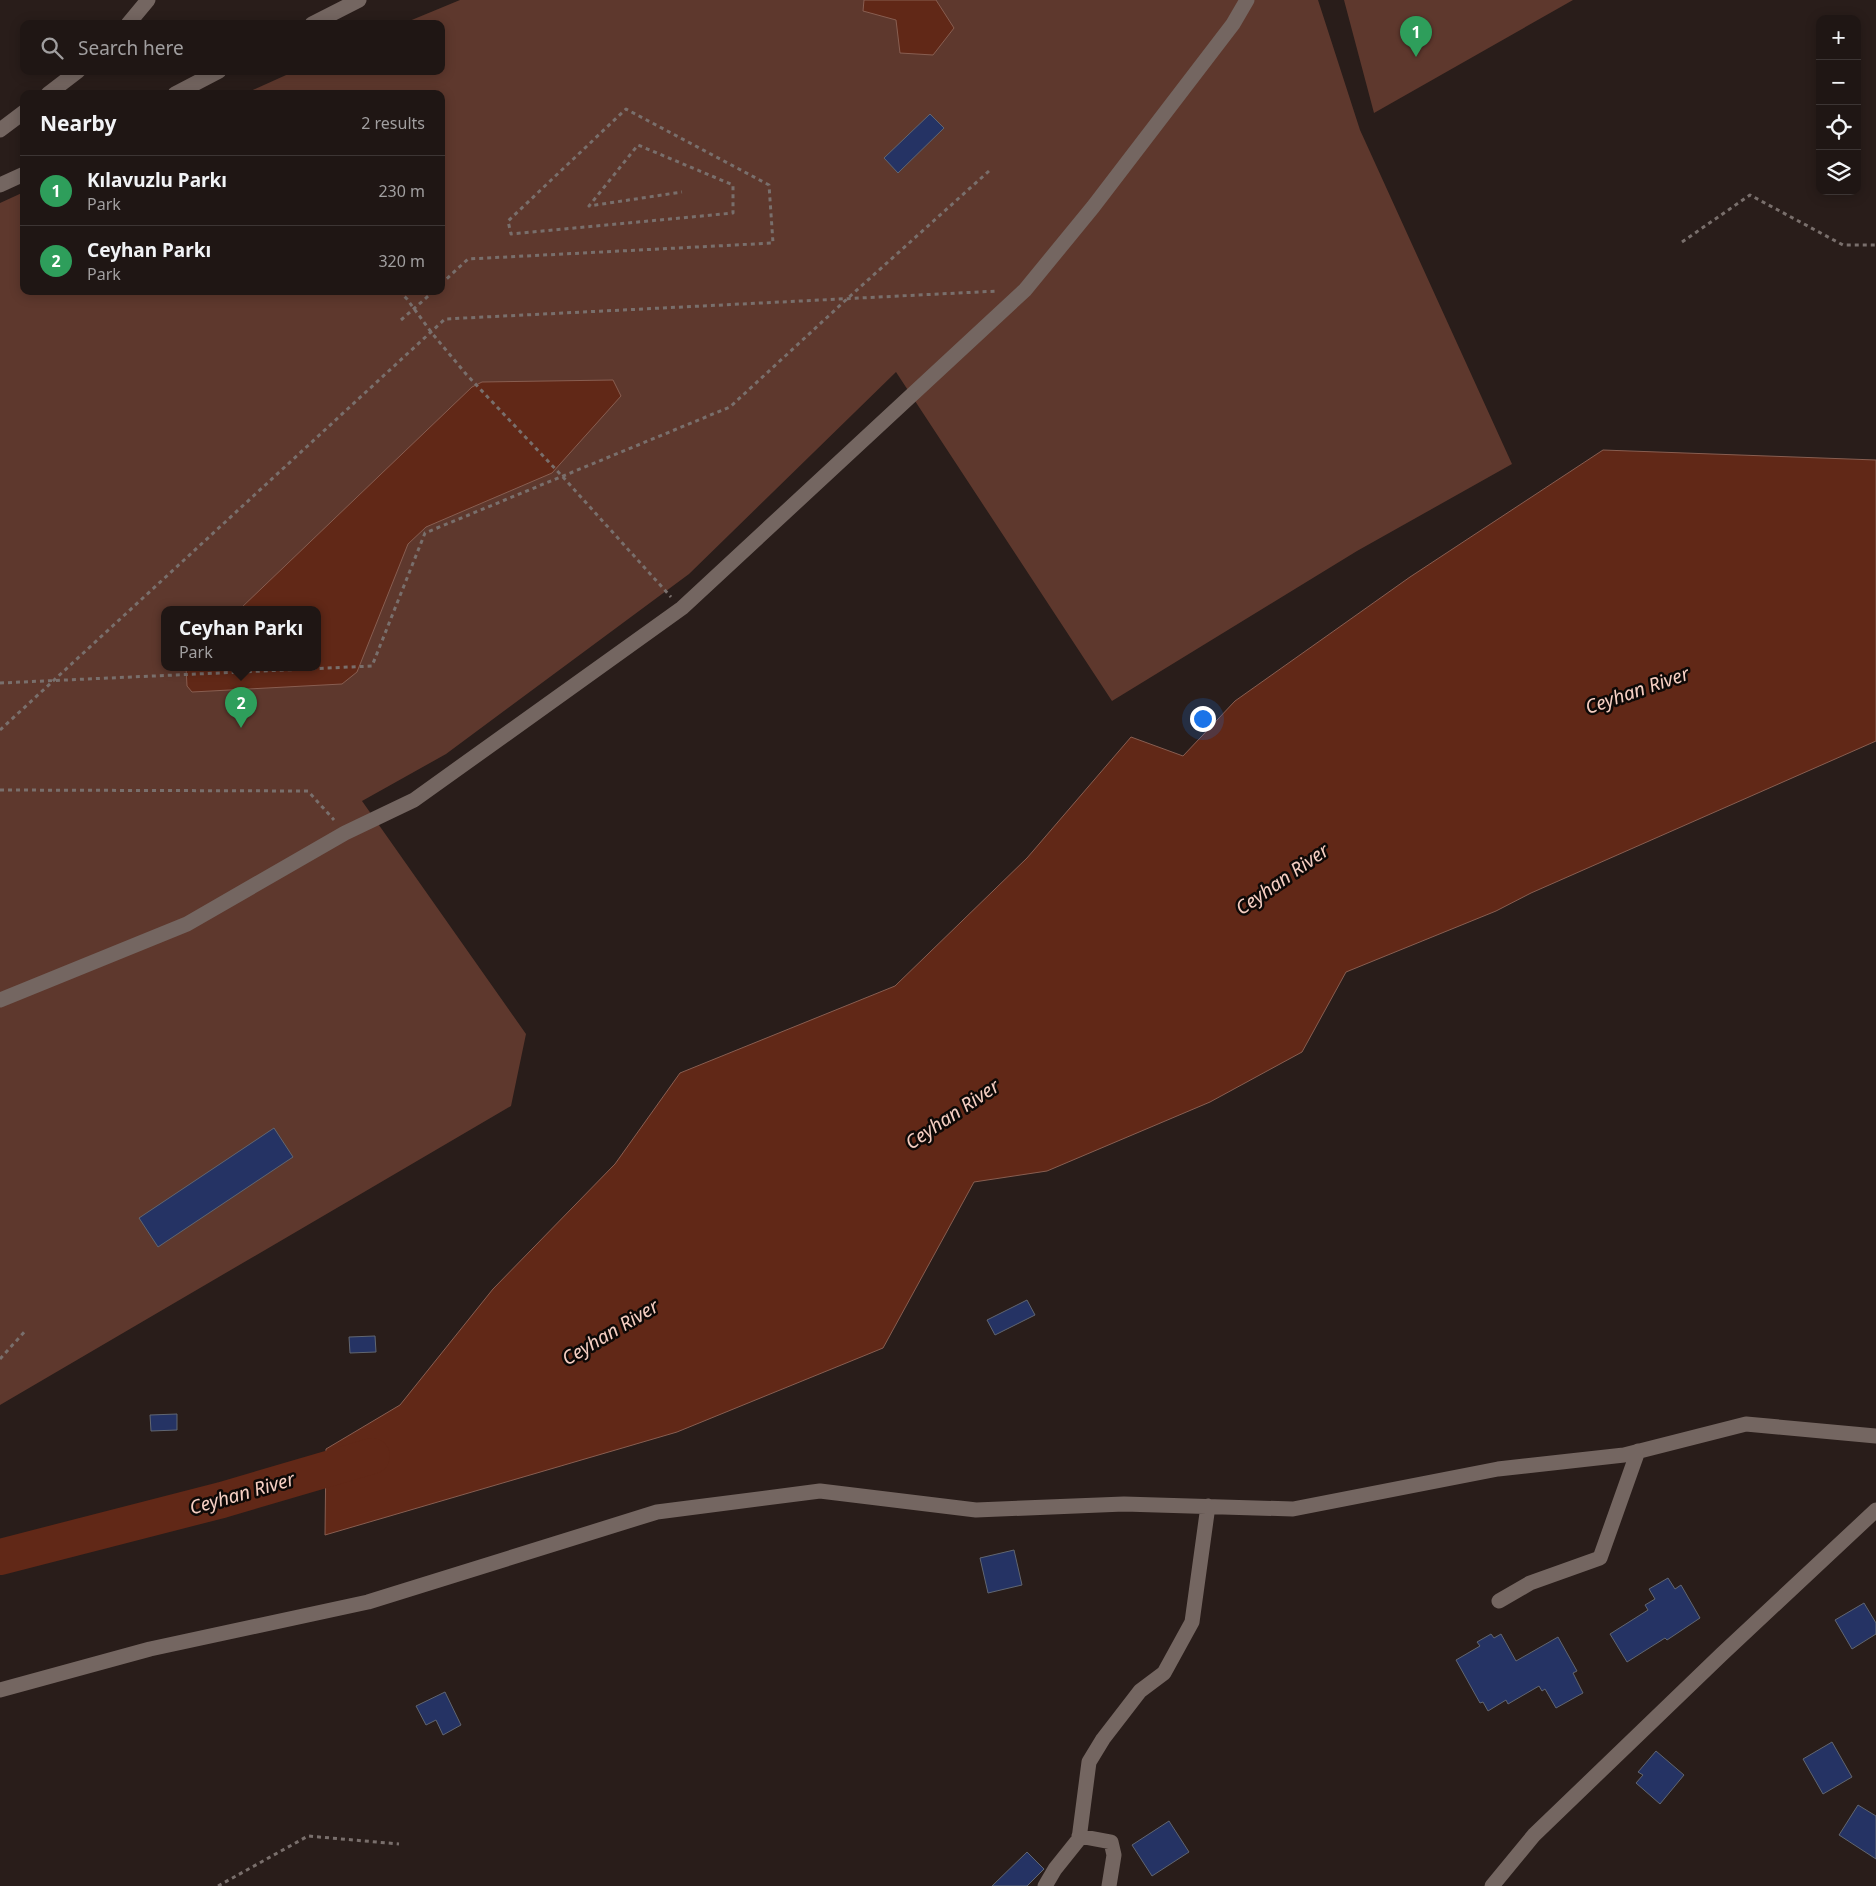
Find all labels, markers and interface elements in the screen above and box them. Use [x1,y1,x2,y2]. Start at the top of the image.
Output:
map controls [1816,15,1861,195]
button: + [1816,15,1861,60]
pin: 1 [1400,16,1432,57]
search box [20,20,445,75]
icon: search [38,34,66,62]
text: Search here [78,35,184,61]
button: − [1816,60,1861,105]
button: locate [1816,105,1861,150]
text: Nearby [40,109,116,137]
text: 2 results [361,112,425,134]
button: layers [1816,150,1861,195]
text: Kılavuzlu Parkı [87,167,227,193]
text: 1 [51,180,61,202]
text: 230 m [378,180,425,202]
text: Park [87,193,121,215]
text: Ceyhan Parkı [87,237,211,263]
text: 2 [51,250,61,272]
text: 320 m [378,250,425,272]
text: Park [87,263,121,285]
popup [161,606,321,671]
text: Ceyhan Parkı [179,615,303,641]
text: Park [179,641,213,663]
water label: Ceyhan River [1581,660,1694,720]
pin: 2 [225,687,257,728]
your location [1190,706,1216,732]
water label: Ceyhan River [1230,836,1335,921]
water label: Ceyhan River [900,1072,1005,1155]
water label: Ceyhan River [557,1292,664,1371]
water label: Ceyhan River [186,1465,299,1520]

